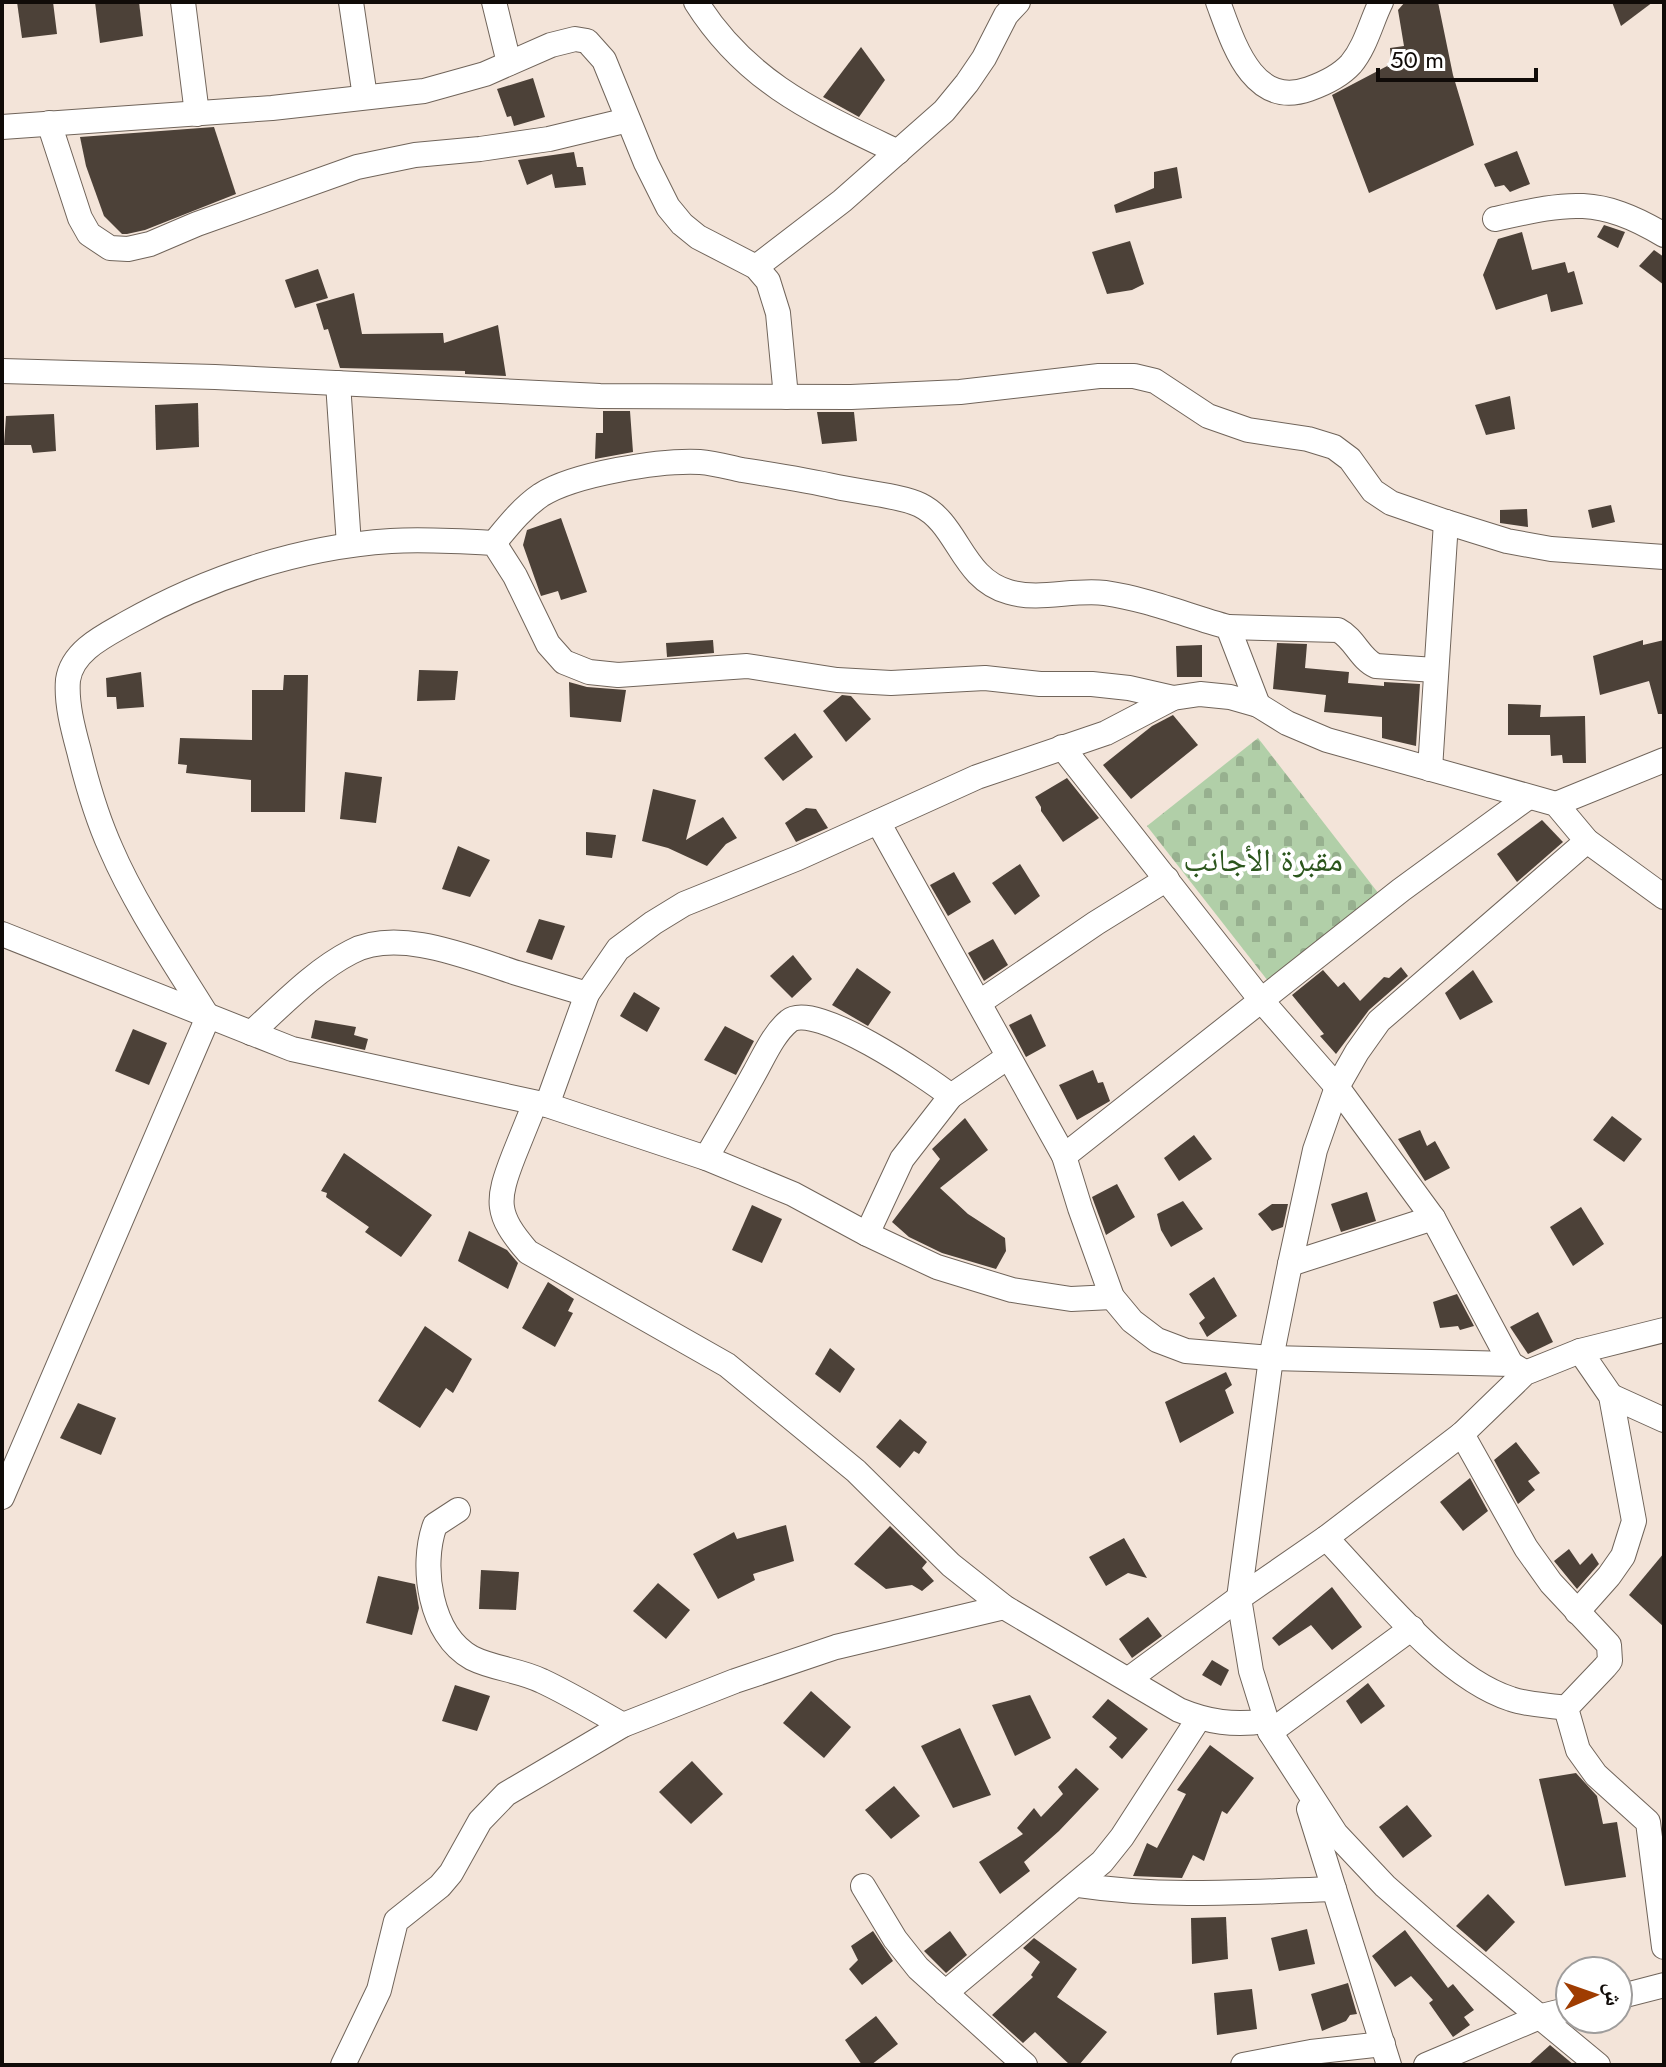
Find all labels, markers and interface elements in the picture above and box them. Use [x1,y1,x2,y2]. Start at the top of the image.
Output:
scale bar [1378,32,1536,82]
text: 50 m [1390,42,1444,77]
park label: مقبرة الأجانب [1183,837,1343,883]
north arrow [1554,1955,1634,2035]
text: ش [1598,1982,1630,2007]

